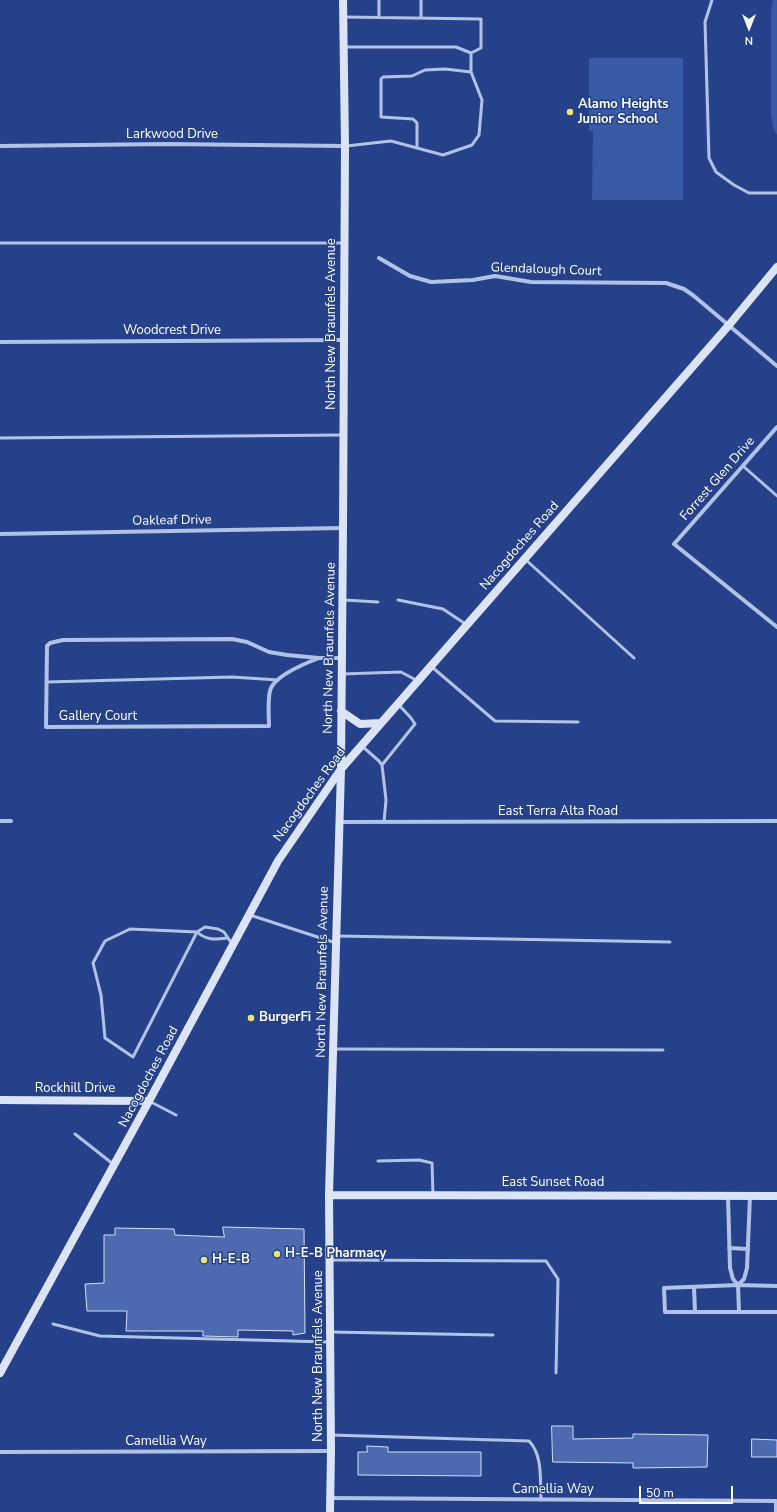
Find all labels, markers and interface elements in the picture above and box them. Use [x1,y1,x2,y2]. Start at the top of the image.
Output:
north arrow [729,8,769,48]
text: N [745,33,753,48]
place label: Alamo Heights Junior School [578,97,669,128]
marker: Alamo Heights Junior School [565,107,575,117]
street label: Larkwood Drive [126,127,218,143]
street label: North New Braunfels Avenue [324,238,340,410]
street label: Glendalough Court [490,260,602,280]
street label: Woodcrest Drive [123,323,221,339]
street label: Forrest Glen Drive [677,434,759,524]
street label: Nacogdoches Road [477,499,563,593]
street label: Oakleaf Drive [132,513,212,529]
street label: North New Braunfels Avenue [321,562,339,734]
street label: Gallery Court [59,709,137,725]
street label: Nacogdoches Road [271,745,349,845]
street label: East Terra Alta Road [498,804,618,820]
street label: North New Braunfels Avenue [314,886,332,1058]
place label: BurgerFi [259,1010,311,1026]
marker: BurgerFi [246,1013,256,1023]
street label: Nacogdoches Road [116,1024,182,1130]
street label: Rockhill Drive [35,1081,115,1097]
street label: East Sunset Road [502,1175,604,1191]
place label: H-E-B Pharmacy [285,1246,386,1262]
marker: H-E-B Pharmacy [272,1249,282,1259]
place label: H-E-B [212,1252,250,1268]
marker: H-E-B [199,1255,209,1265]
street label: North New Braunfels Avenue [311,1270,327,1442]
street label: Camellia Way [125,1434,207,1450]
scale bar [641,1478,735,1504]
street label: Camellia Way [512,1482,594,1498]
text: 50 m [646,1485,674,1501]

